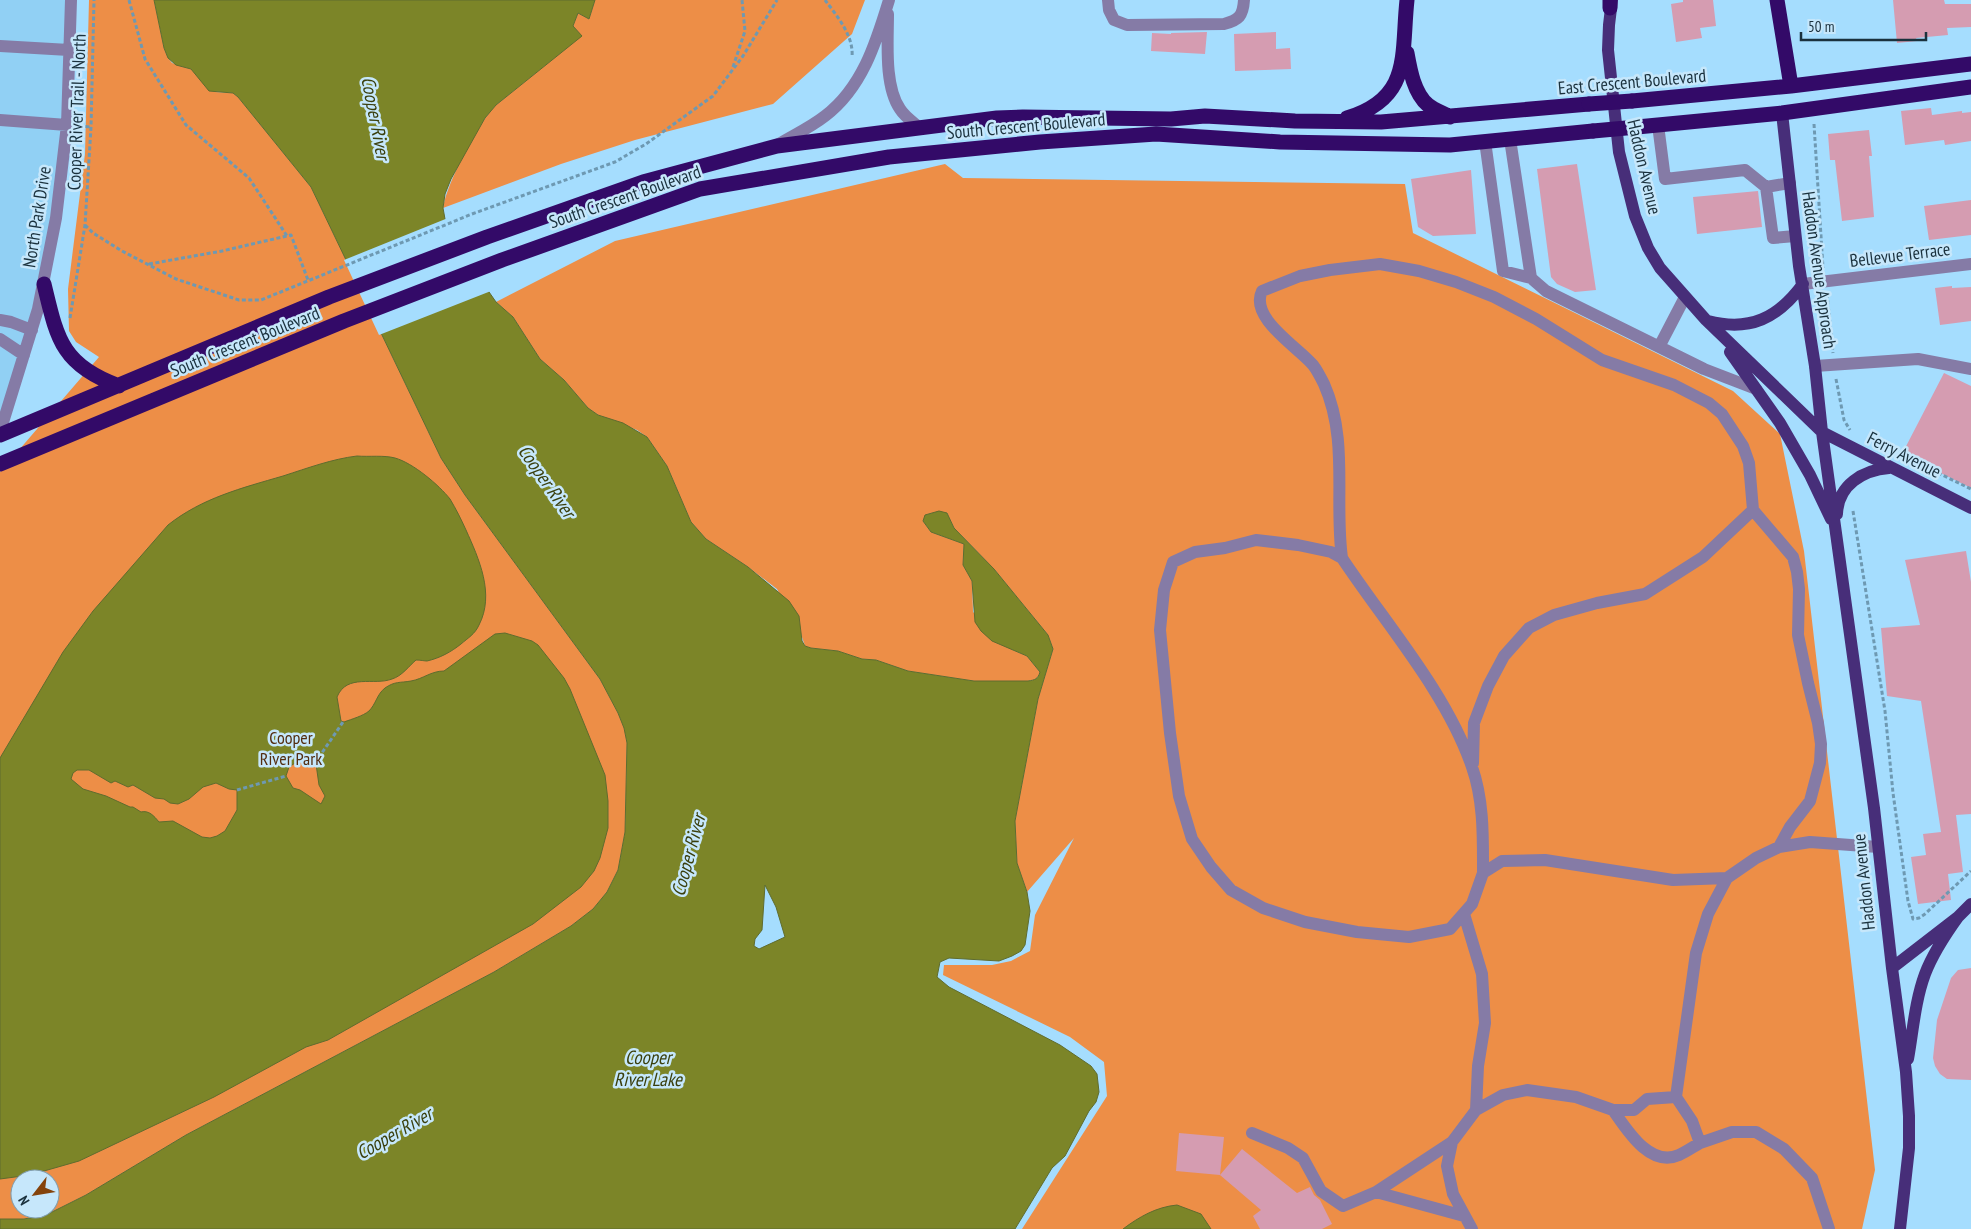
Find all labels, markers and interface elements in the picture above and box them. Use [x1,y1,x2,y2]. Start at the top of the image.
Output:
scale bar [1801,10,1926,42]
text: 50 m [1808,17,1834,36]
street label: Cooper River Trail - North [62,33,91,191]
street label: East Crescent Boulevard [1557,64,1707,99]
water label: Cooper River [356,75,396,164]
street label: South Crescent Boulevard [946,107,1106,144]
street label: Haddon Avenue [1622,117,1667,217]
street label: South Crescent Boulevard [546,160,704,233]
street label: North Park Drive [17,165,56,269]
street label: Haddon Avenue Approach [1797,190,1842,350]
street label: Bellevue Terrace [1848,237,1952,272]
street label: South Crescent Boulevard [167,301,323,382]
street label: Ferry Avenue [1863,426,1945,483]
water label: Cooper River [513,440,582,524]
park label: Cooper River Park [260,726,322,770]
water label: Cooper River [666,809,711,898]
street label: Haddon Avenue [1847,833,1880,931]
water label: Cooper River Lake [614,1045,683,1091]
water label: Cooper River [352,1100,439,1164]
north arrow [10,1169,60,1219]
text: N [14,1193,34,1209]

